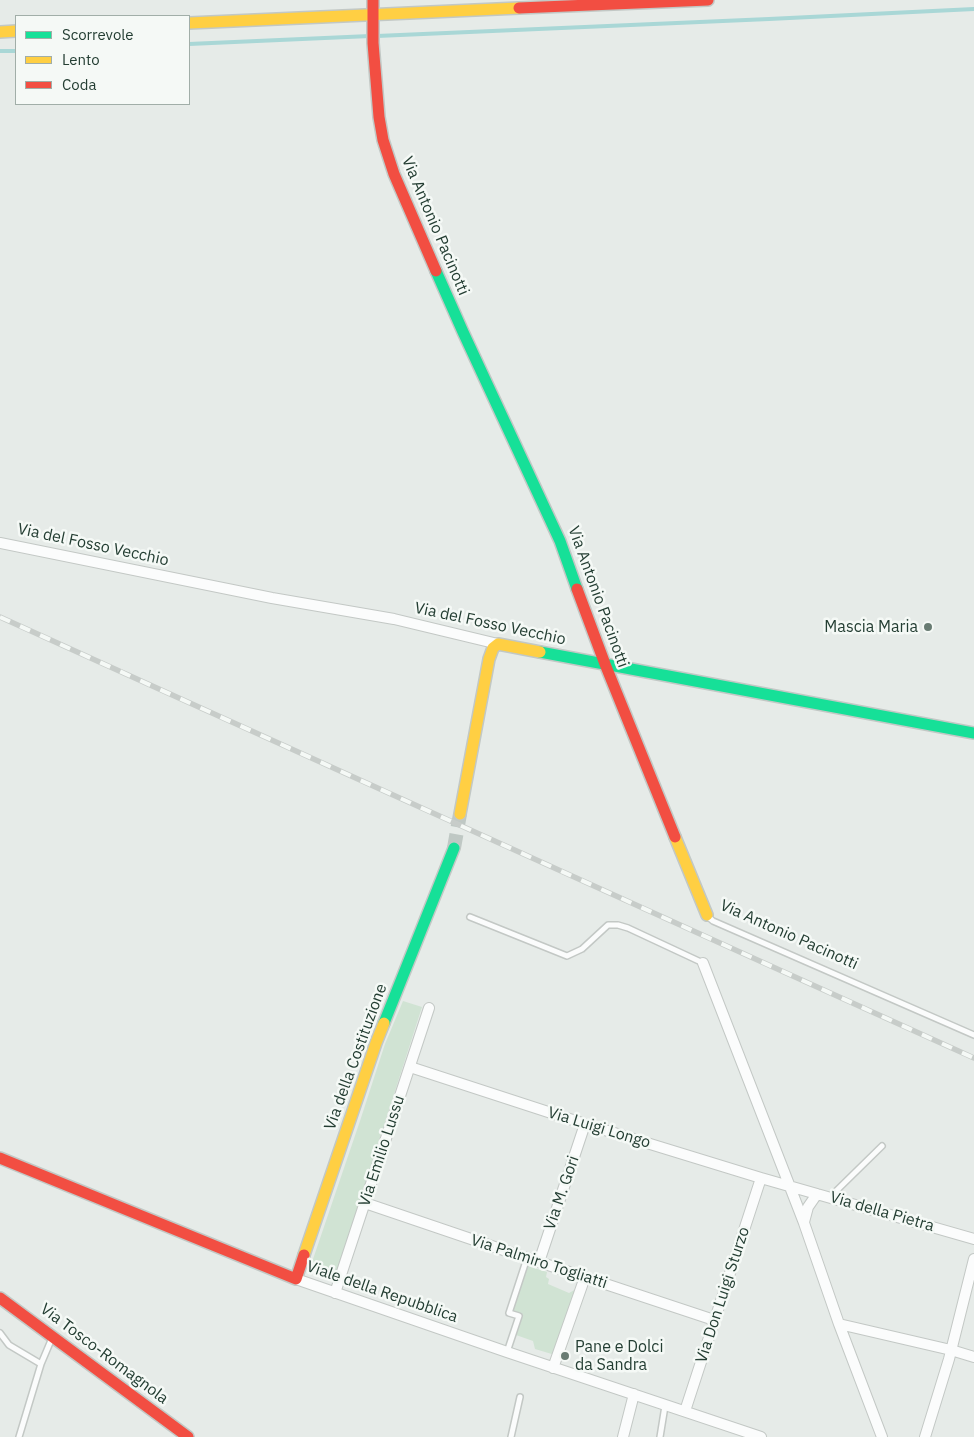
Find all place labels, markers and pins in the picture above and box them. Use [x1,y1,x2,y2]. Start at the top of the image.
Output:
place label: Mascia Maria [824,617,918,637]
marker: Mascia Maria [922,621,934,633]
place label: Pane e Dolci da Sandra [575,1337,663,1375]
marker: Pane e Dolci da Sandra [559,1350,571,1362]

